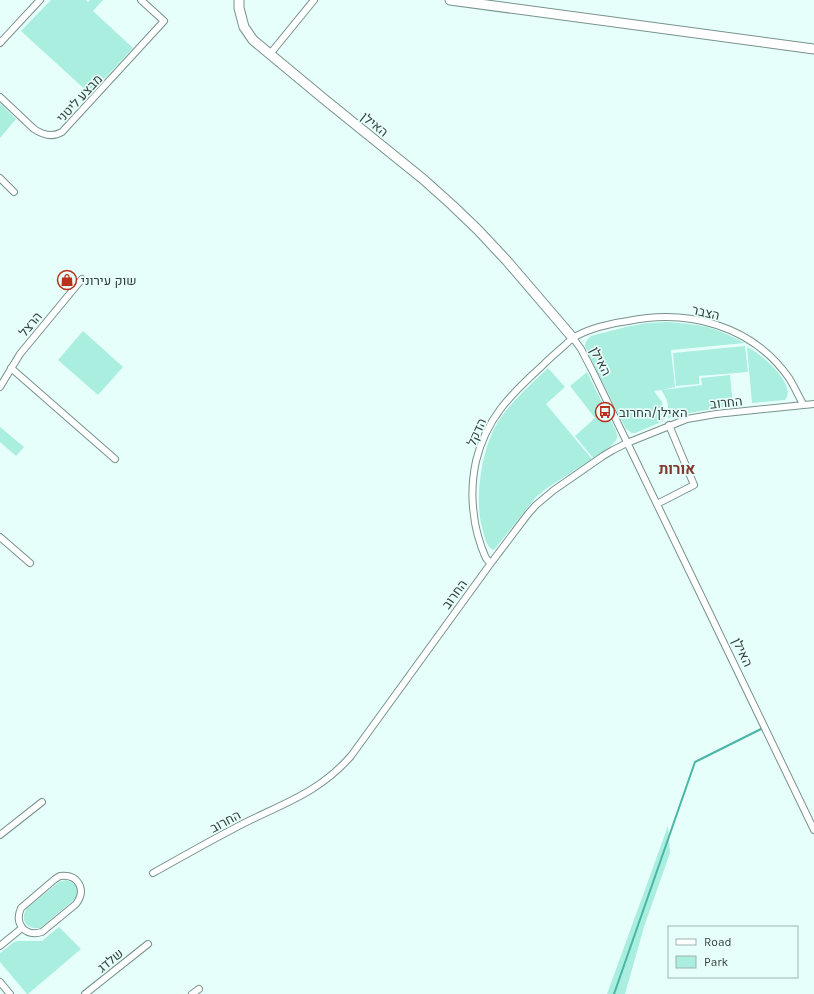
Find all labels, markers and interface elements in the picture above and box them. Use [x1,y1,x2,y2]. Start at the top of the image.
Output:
street label: מבצע ליטני [53,71,105,125]
street label: האילן [358,109,391,140]
shop icon: שוק עירוני [56,269,78,291]
place label: שוק עירוני [81,273,137,288]
street label: הצבר [691,302,721,323]
street label: הרצל [16,309,45,340]
street label: האילן [587,344,614,378]
street label: החרוב [709,393,743,412]
bus stop icon: האילן/החרוב [594,401,616,423]
place label: האילן/החרוב [619,405,688,420]
street label: הדקל [464,416,489,449]
district label: אורות [659,460,695,478]
street label: החרוב [439,577,470,612]
street label: האילן [729,635,756,669]
street label: החרוב [207,807,243,836]
legend [668,926,798,978]
text: Road [704,935,732,949]
street label: שלדג [94,945,126,975]
text: Park [704,955,729,969]

